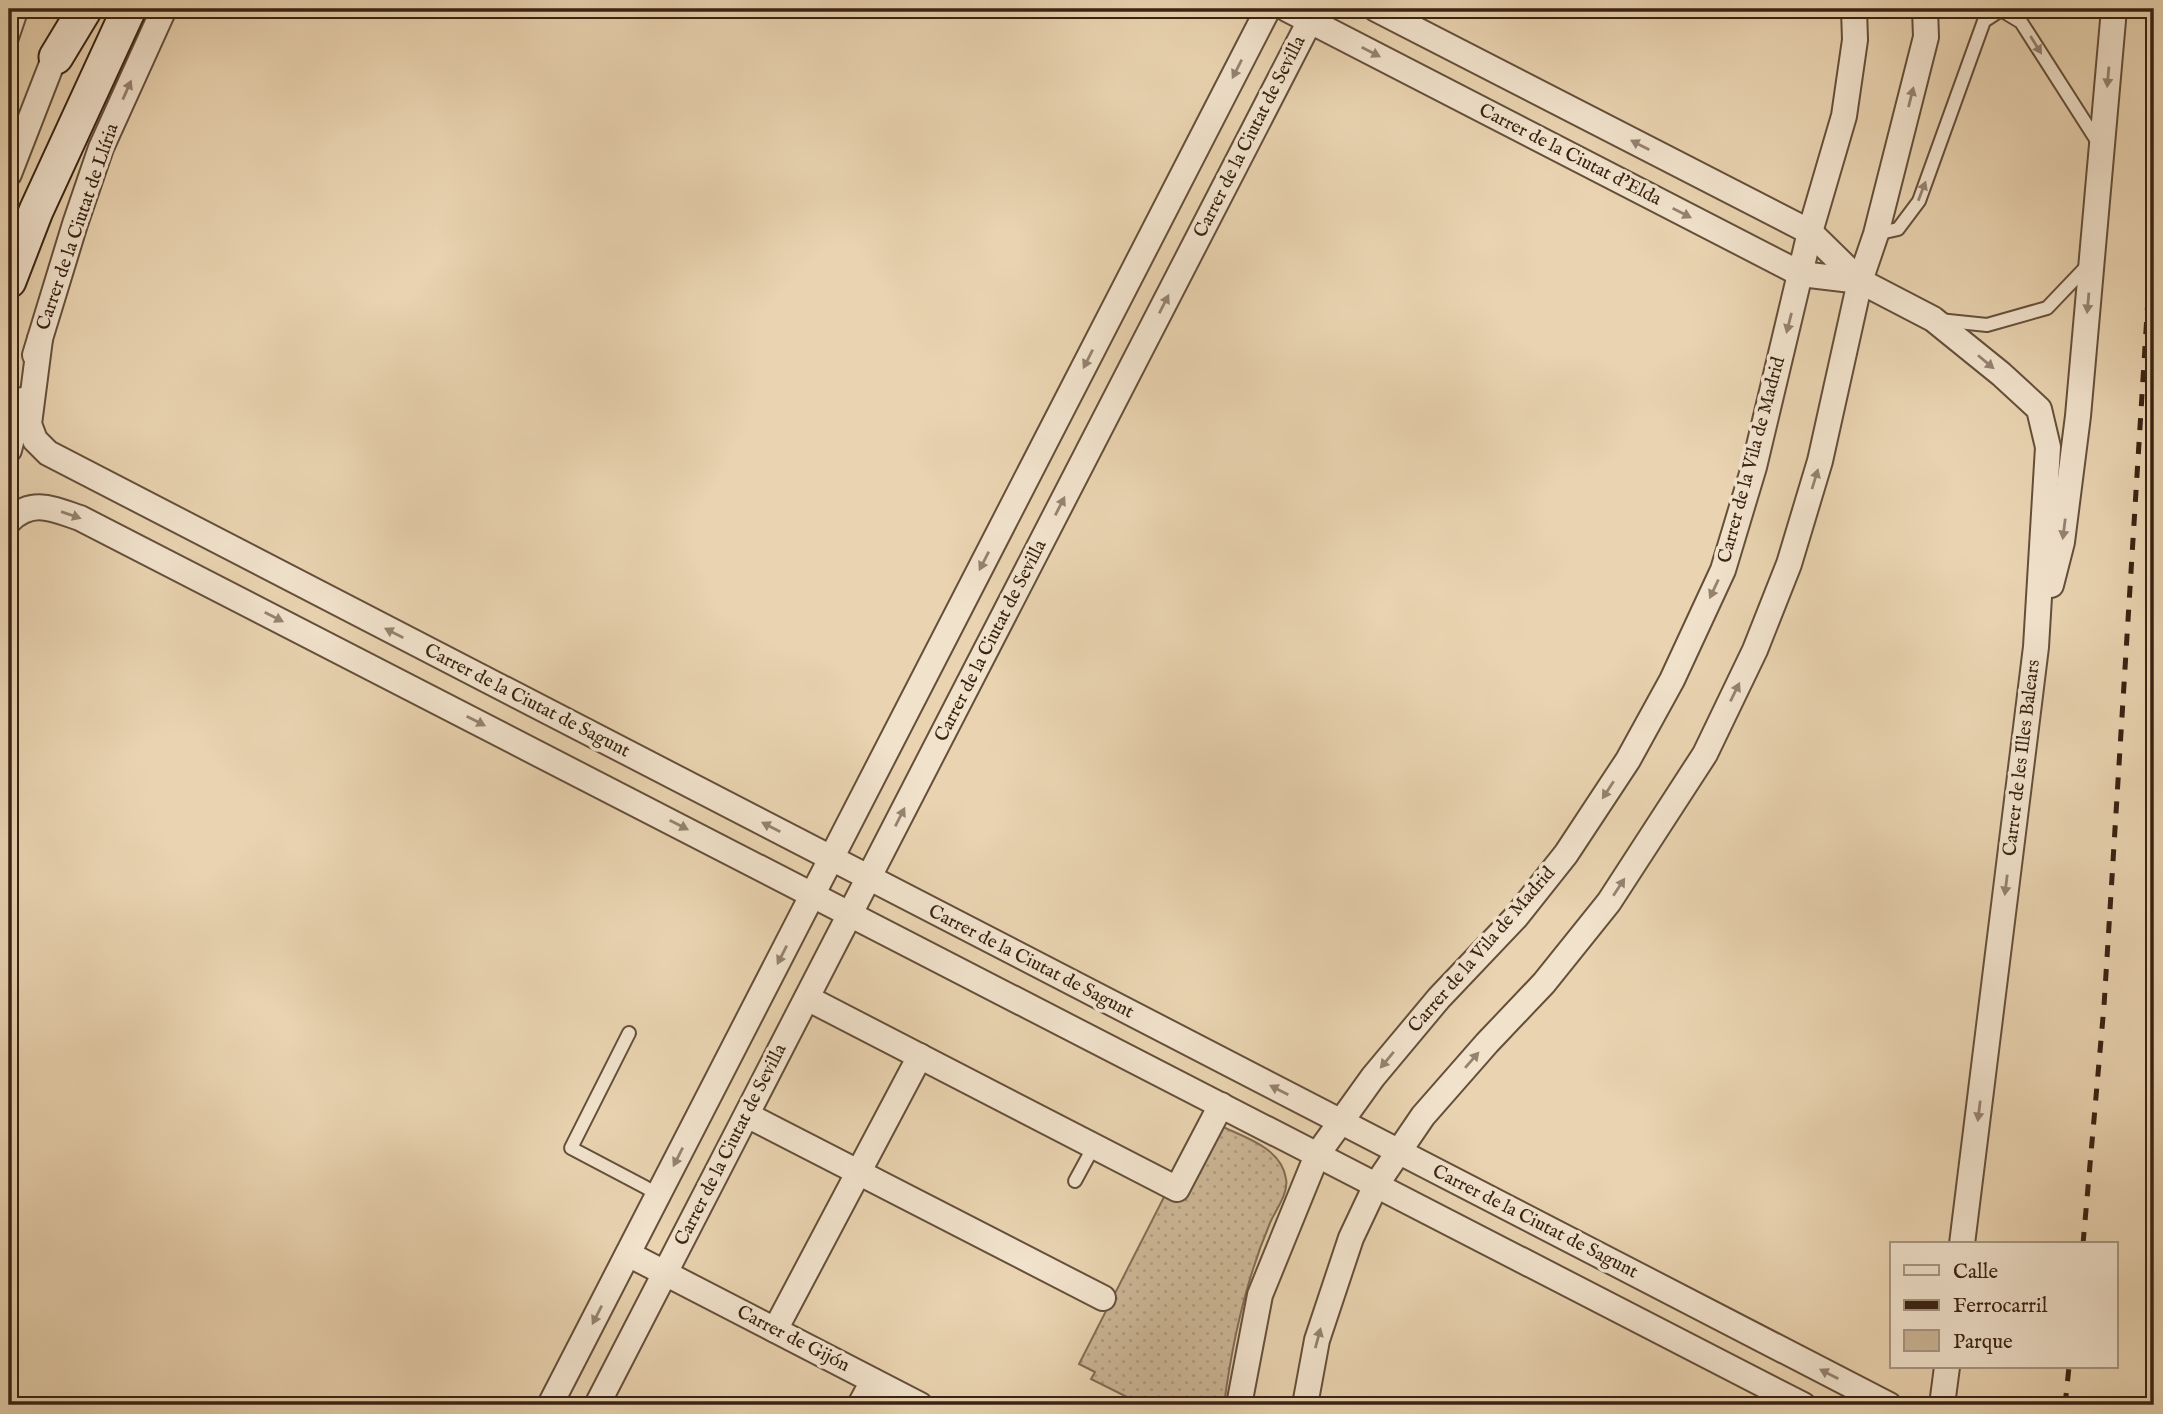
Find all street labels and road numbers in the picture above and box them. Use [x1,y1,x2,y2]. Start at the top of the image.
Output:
street label: Carrer de la Ciutat de Sevilla [1189,31,1312,242]
street label: Carrer de la Ciutat d'Elda [1475,98,1666,212]
street label: Carrer de la Ciutat de Llíria [31,120,125,333]
street label: Carrer de la Vila de Madrid [1713,353,1791,566]
street label: Carrer de la Ciutat de Sevilla [930,535,1053,746]
street label: Carrer de la Ciutat de Sagunt [420,639,634,764]
street label: Carrer de les Illes Balears [1998,658,2046,858]
street label: Carrer de la Vila de Madrid [1403,861,1561,1038]
street label: Carrer de la Ciutat de Sagunt [924,900,1138,1025]
street label: Carrer de la Ciutat de Sevilla [670,1039,793,1250]
street label: Carrer de la Ciutat de Sagunt [1428,1160,1642,1285]
street label: Carrer de Gijón [733,1300,853,1378]

